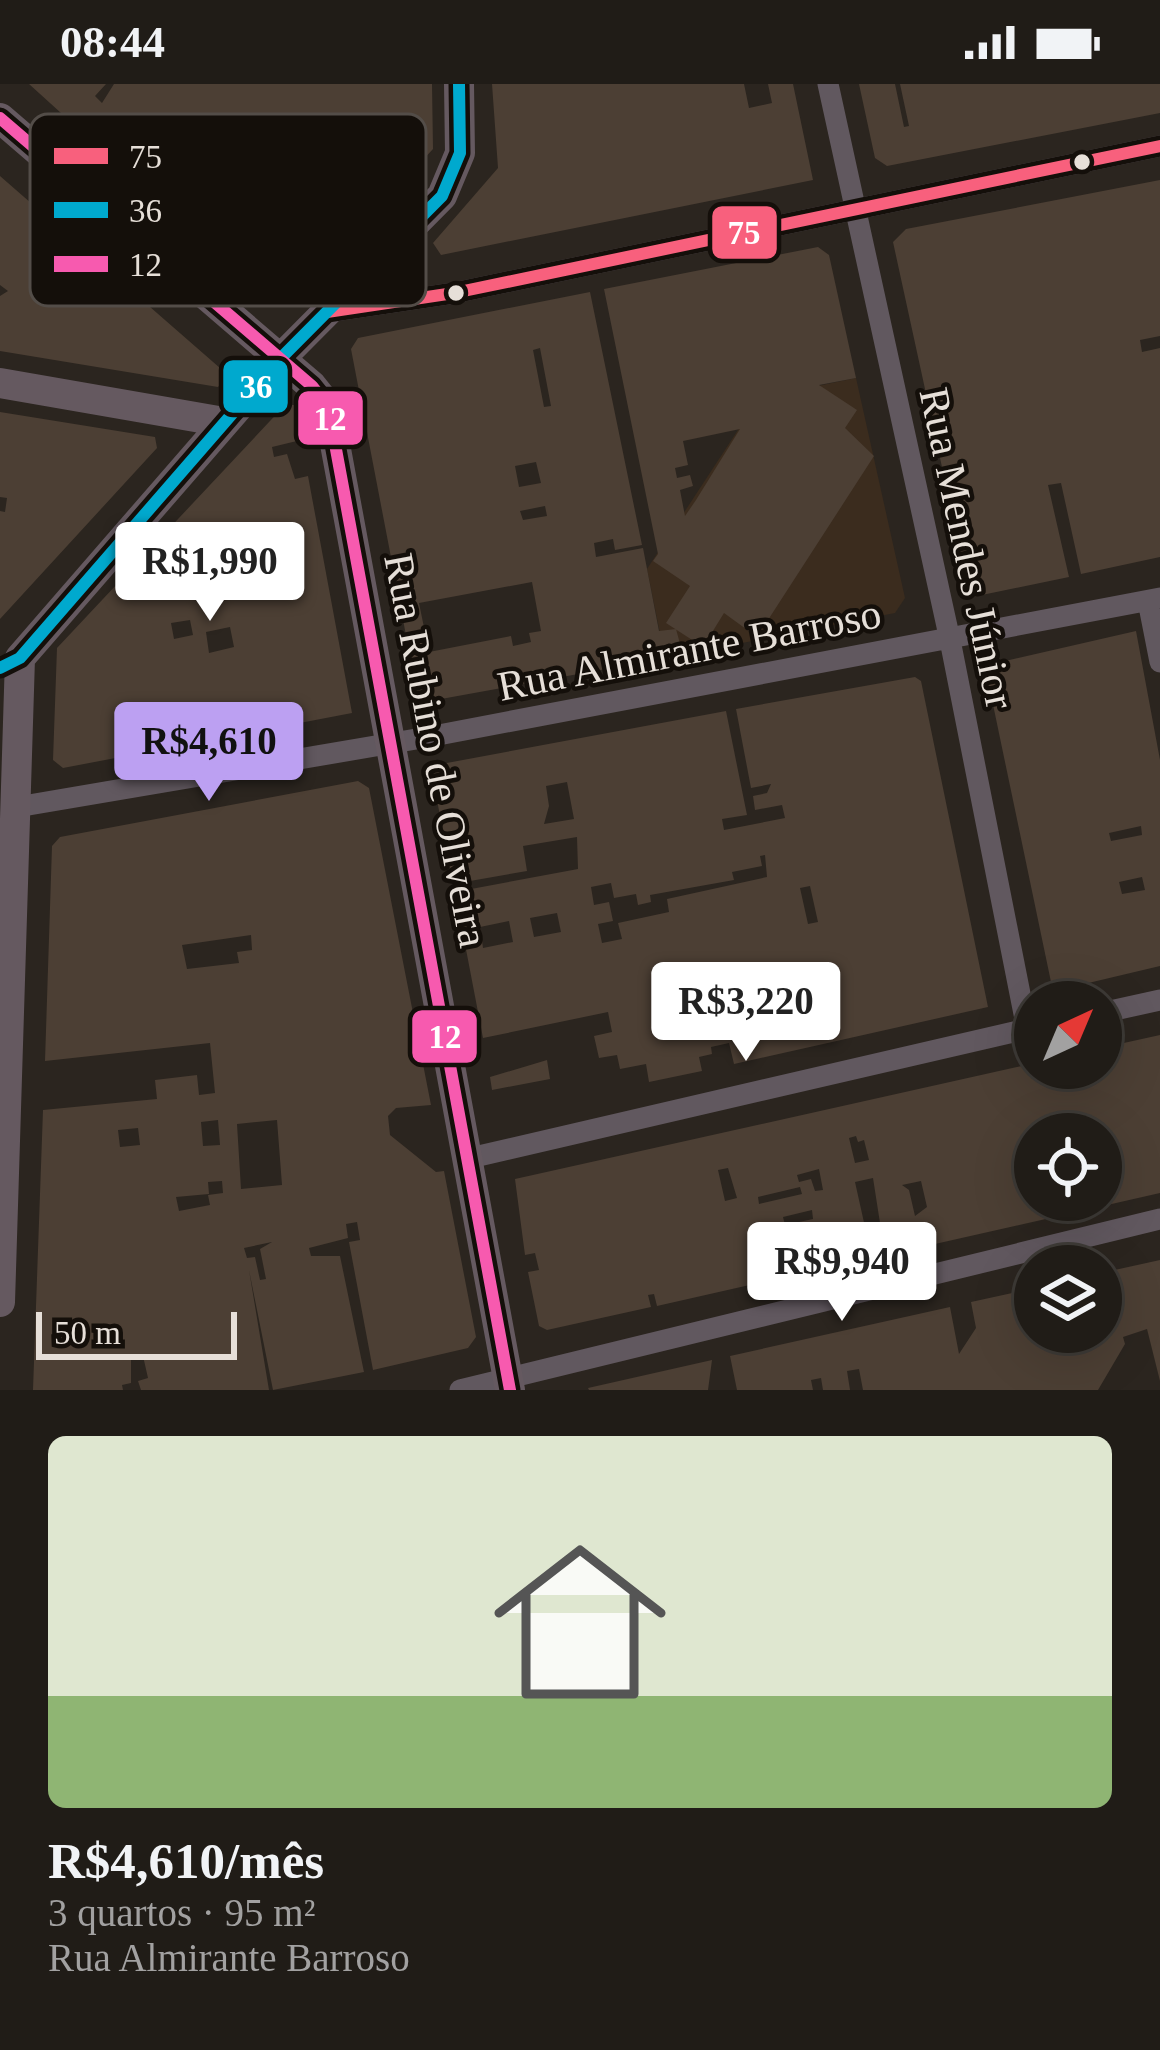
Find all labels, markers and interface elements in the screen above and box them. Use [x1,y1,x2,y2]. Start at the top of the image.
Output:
text: 08:44 [60,17,165,67]
legend [30,114,426,306]
text: 75 [129,139,162,175]
unlabelled marker [1071,151,1093,173]
text: 36 [129,193,162,229]
line badge: 75 [710,204,779,261]
text: 75 [728,215,761,251]
text: 12 [129,247,162,283]
unlabelled marker [445,282,467,304]
line badge: 36 [221,358,290,415]
text: 36 [240,369,273,405]
street label: Rua Mendes Júnior [911,384,1023,713]
line badge: 12 [296,389,365,447]
text: 12 [314,401,347,437]
pin: R$1,990 [99,522,321,624]
text: R$1,990 [142,539,278,582]
street label: Rua Rubino de Oliveira [375,549,497,951]
street label: Rua Almirante Barroso [494,590,885,710]
pin: R$4,610 [98,702,320,804]
text: R$4,610 [141,719,277,762]
pin: R$3,220 [635,962,857,1064]
text: R$3,220 [678,979,814,1022]
north arrow [1014,981,1122,1089]
map controls [1014,981,1122,1353]
line badge: 12 [410,1008,479,1065]
text: 12 [429,1019,462,1055]
button: locate [1014,1113,1122,1221]
pin: R$9,940 [731,1222,953,1324]
text: R$9,940 [774,1239,910,1282]
button: layers [1014,1245,1122,1353]
scale bar [36,1306,237,1359]
text: 50 m [54,1315,121,1351]
icon: home [472,1514,688,1730]
text: R$4,610/mês [48,1833,324,1889]
text: 3 quartos · 95 m² [48,1891,315,1934]
text: Rua Almirante Barroso [48,1936,410,1979]

